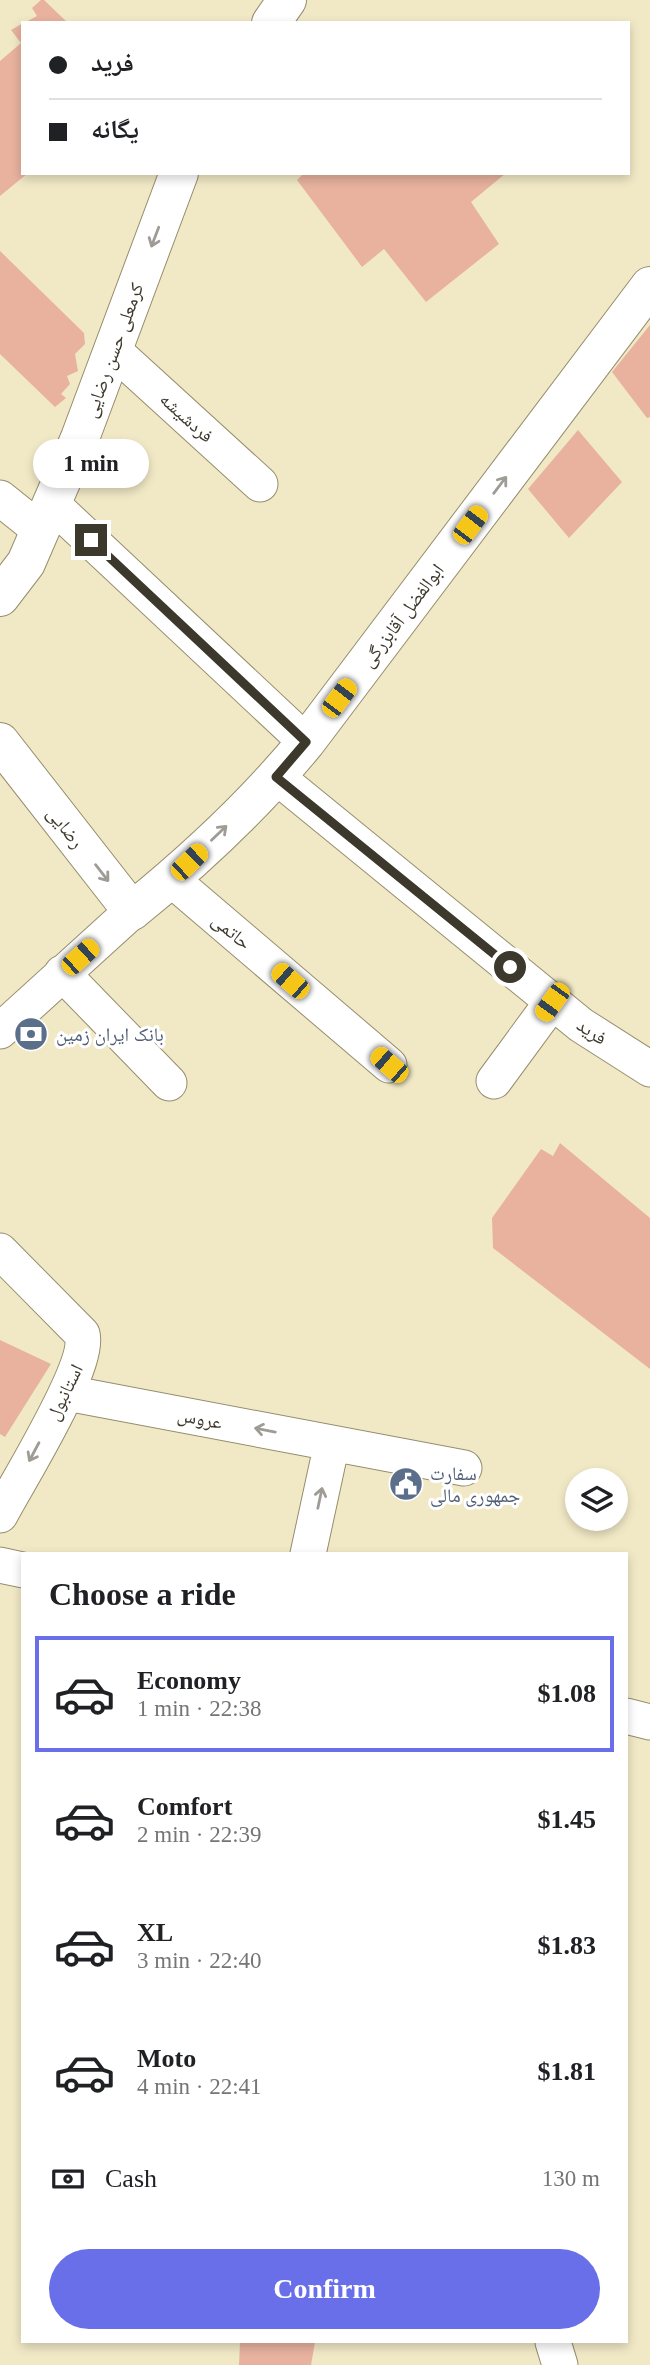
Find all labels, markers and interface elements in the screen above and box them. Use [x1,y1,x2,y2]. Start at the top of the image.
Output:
text: فرید [91,48,134,77]
text: یگانه [91,115,139,144]
one-way arrow [148,226,161,248]
street label: کرمعلی حسن رضایی [79,280,149,421]
street label: فردشیشه [155,388,218,447]
callout: 1 min [33,438,149,488]
text: 1 min [63,451,119,476]
one-way arrow [492,475,507,494]
car [449,502,492,548]
route end [75,524,107,556]
street label: ابوالفضل آقابزرگی [357,560,449,672]
car [318,675,361,721]
street label: رضایی [42,802,88,853]
one-way arrow [210,824,227,841]
car [167,840,212,884]
one-way arrow [95,864,110,882]
street label: حاتمی [207,909,255,954]
car [58,935,103,979]
route start [494,951,526,983]
car [268,959,313,1003]
car [532,979,573,1025]
street label: فرید [572,1014,611,1050]
bank icon: بانک ایران زمین [12,1015,50,1053]
place label: بانک ایران زمین [56,1024,164,1046]
car [367,1043,412,1087]
street label: استانبول [42,1361,88,1424]
street label: عروس [175,1404,225,1434]
one-way arrow [254,1423,277,1436]
one-way arrow [27,1441,40,1462]
place label: سفارت جمهوری مالی [430,1463,520,1507]
public building icon: سفارت جمهوری مالی [387,1465,425,1503]
map controls [565,1468,628,1531]
button: layers [565,1468,628,1531]
one-way arrow [314,1487,328,1510]
text: Choose a ride [49,1576,236,1612]
icon: car [53,1663,116,1726]
text: Economy [137,1666,241,1695]
text: $1.08 [538,1679,596,1708]
text: 1 min · 22:38 [137,1696,262,1721]
icon: car [53,1789,116,1852]
text: Comfort [137,1792,232,1821]
text: $1.45 [538,1805,596,1834]
text: 2 min · 22:39 [137,1822,262,1847]
icon: car [53,1915,116,1978]
text: XL [137,1918,173,1947]
text: $1.83 [538,1931,596,1960]
text: 3 min · 22:40 [137,1948,262,1973]
icon: car [53,2041,116,2104]
text: Moto [137,2044,196,2073]
text: $1.81 [538,2057,596,2086]
text: 4 min · 22:41 [137,2074,262,2099]
icon: cash [49,2160,87,2198]
text: Cash [105,2164,157,2193]
text: 130 m [542,2166,600,2191]
button: Confirm [49,2249,600,2329]

